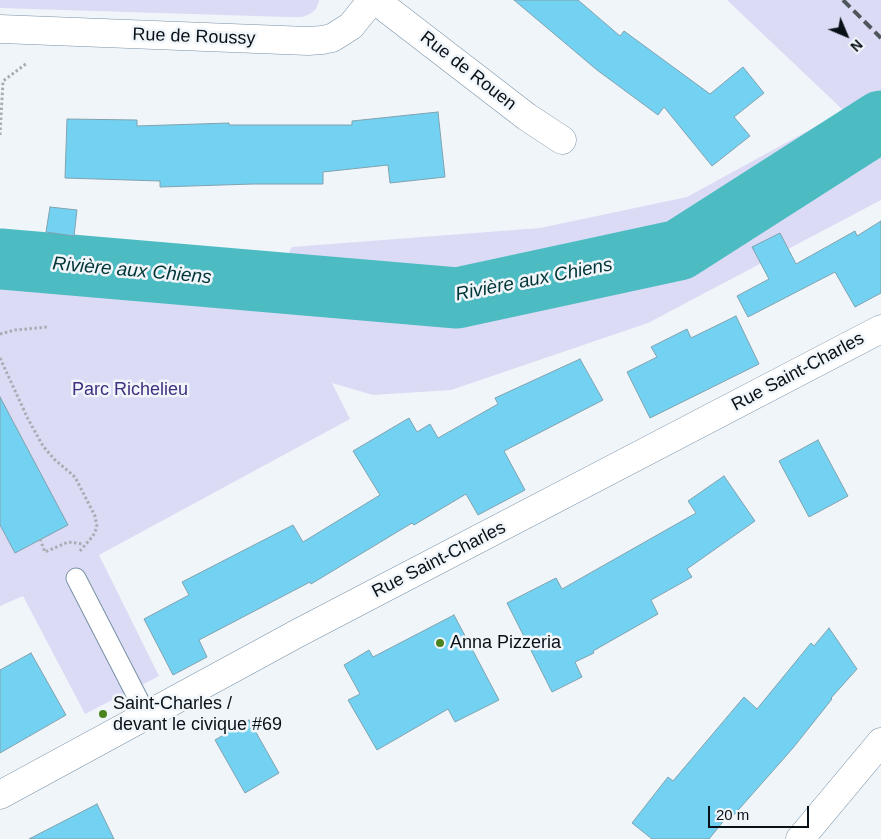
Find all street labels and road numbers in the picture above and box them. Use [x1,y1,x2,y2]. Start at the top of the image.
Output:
street label: Rue de Roussy [132,24,256,50]
street label: Rue de Rouen [416,27,520,115]
street label: Rue Saint-Charles [728,328,868,416]
street label: Rue Saint-Charles [369,517,509,603]

